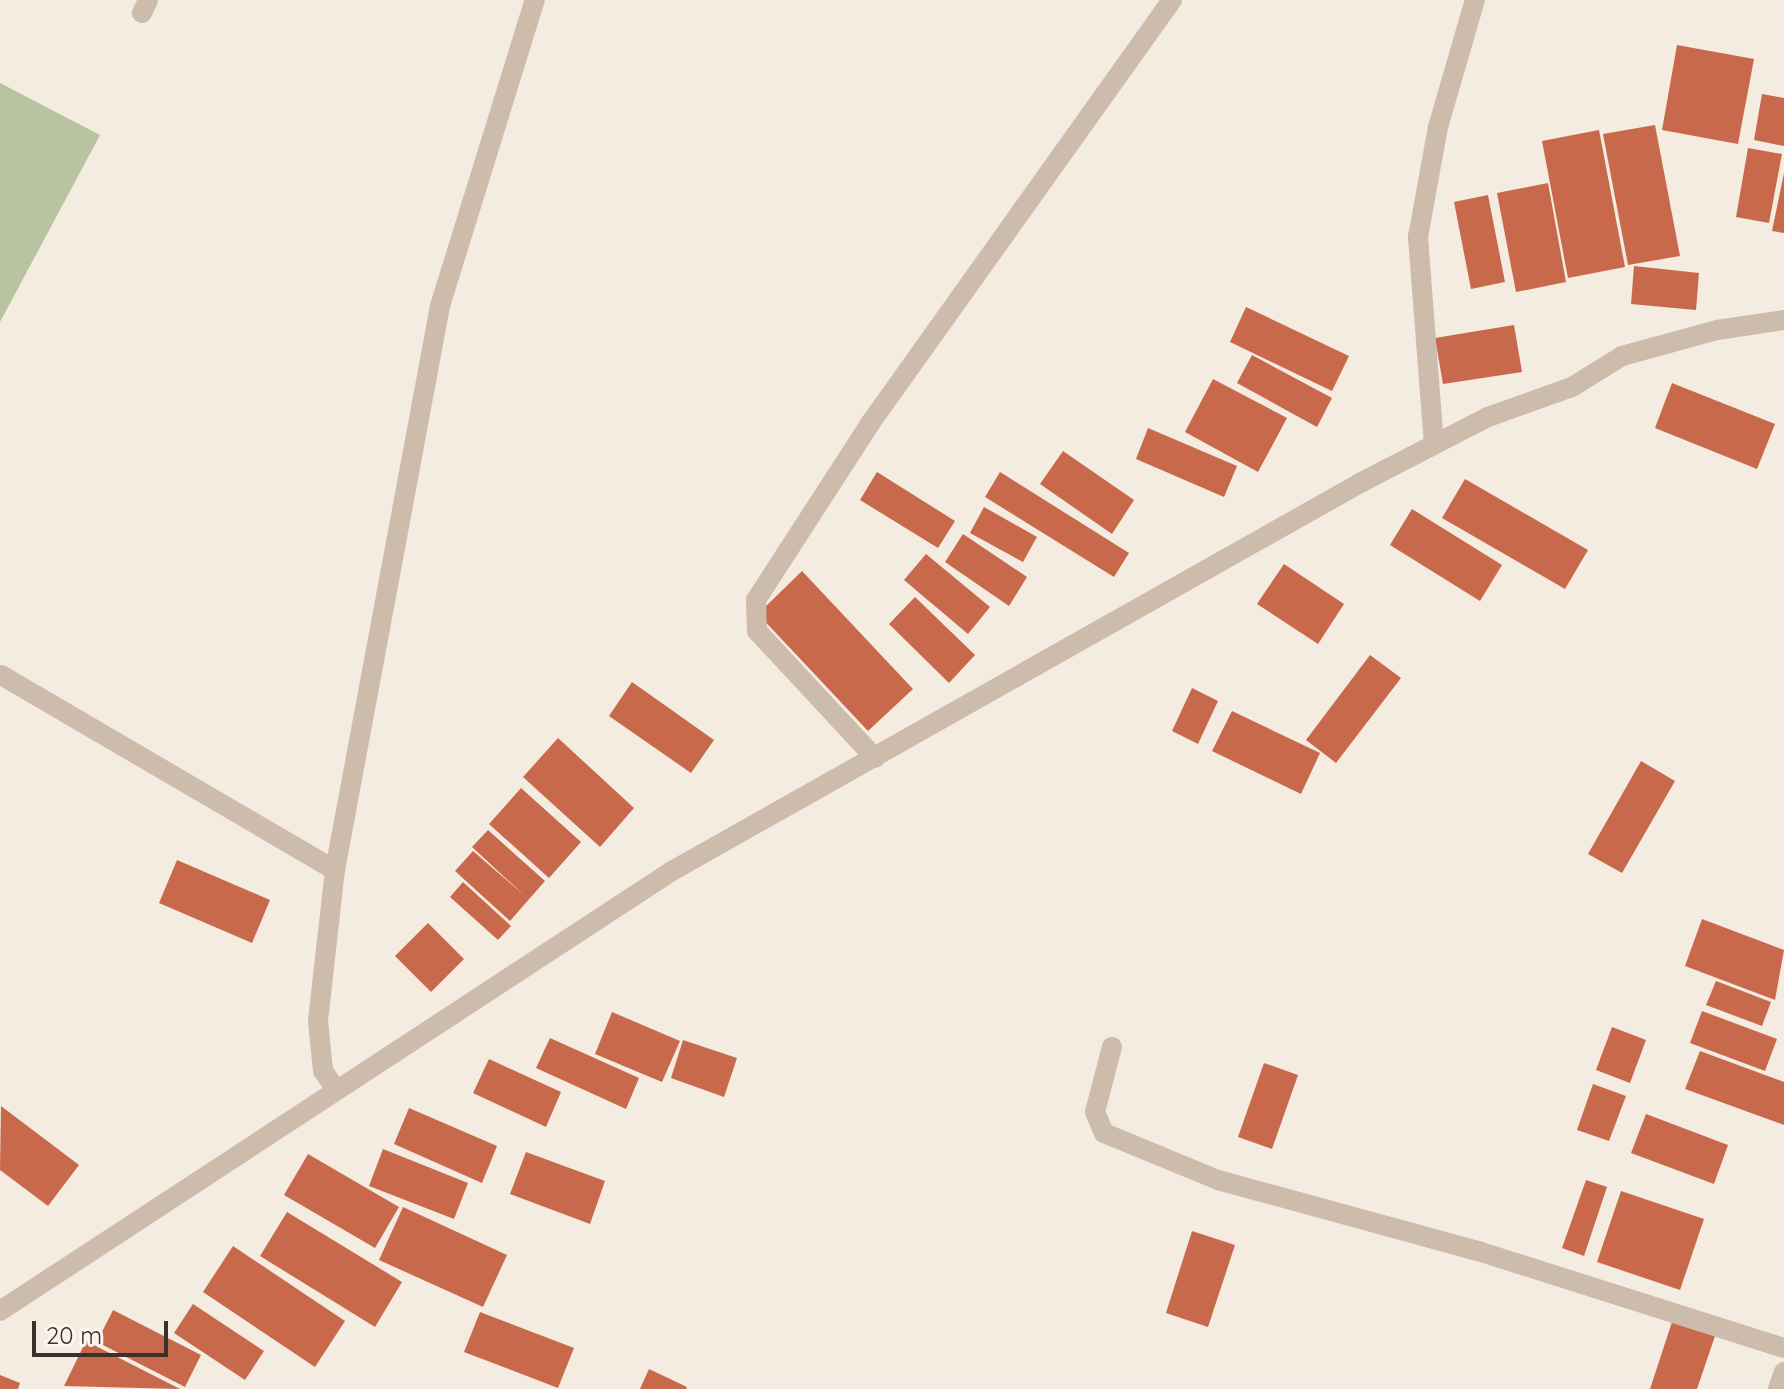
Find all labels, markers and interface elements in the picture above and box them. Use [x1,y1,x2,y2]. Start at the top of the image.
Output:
scale bar [36,1305,172,1355]
text: 20 m [46,1320,102,1350]

